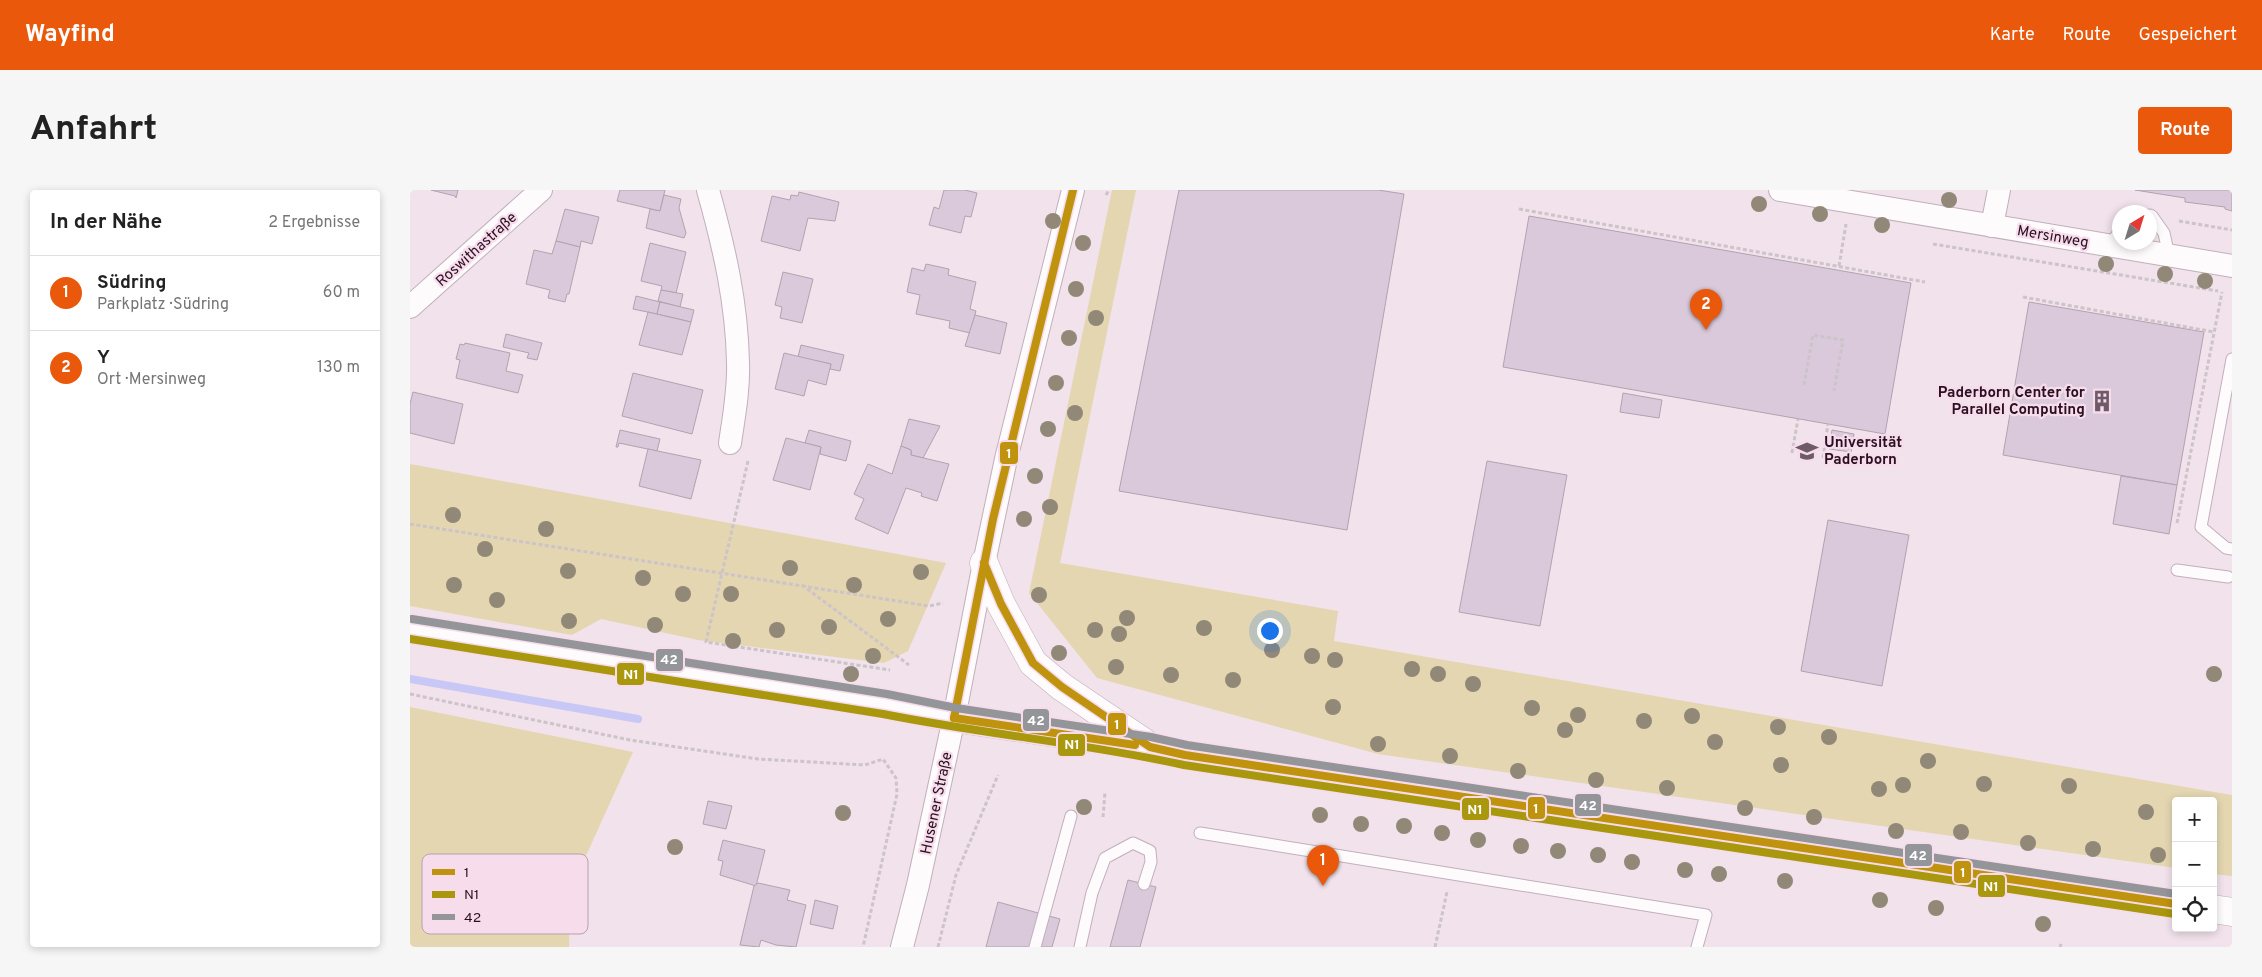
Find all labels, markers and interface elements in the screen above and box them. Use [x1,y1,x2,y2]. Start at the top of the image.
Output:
text: Wayfind [25,20,115,50]
text: Karte [1990,24,2035,47]
text: Route [2063,24,2111,47]
text: Gespeichert [2139,24,2237,47]
button: Route [2138,107,2232,154]
text: Anfahrt [30,108,157,152]
north arrow [2112,205,2157,250]
text: In der Nähe [50,209,162,236]
street label: Roswithastraße [432,209,522,292]
text: 2 Ergebnisse [268,213,360,233]
street label: Mersinweg [2015,222,2090,253]
text: Südring [97,271,166,295]
text: 1 [63,283,69,303]
text: 60 m [323,283,360,303]
pin: 2 [1690,289,1722,330]
text: Parkplatz · Südring [97,295,229,315]
text: Y [97,346,110,370]
text: 2 [61,358,71,378]
text: 130 m [317,358,360,378]
text: Ort · Mersinweg [97,370,206,390]
place label: Paderborn Center for Parallel Computing [1938,384,2086,420]
building icon: Paderborn Center for Parallel Computing [2089,388,2115,414]
place label: Universität Paderborn [1824,434,1902,470]
school or university icon: Universität Paderborn [1794,438,1820,464]
line badge: 1 [999,441,1019,465]
text: 1 [1006,446,1012,463]
your location [1257,618,1283,644]
line badge: 42 [655,648,684,672]
text: 42 [660,652,678,669]
line badge: N1 [616,662,645,686]
text: N1 [623,667,639,684]
line badge: 42 [1022,708,1050,732]
line badge: 1 [1107,712,1127,736]
text: 42 [1027,713,1045,730]
text: 1 [1114,717,1120,734]
line badge: N1 [1057,733,1086,757]
text: N1 [1064,737,1080,754]
street label: Husener Straße [917,750,958,856]
line badge: 42 [1574,793,1602,817]
line badge: 1 [1527,796,1546,820]
line badge: N1 [1461,797,1490,821]
map controls [2172,797,2217,932]
button: + [2172,797,2217,842]
text: 42 [1579,798,1597,815]
text: 1 [1533,801,1539,818]
text: N1 [1467,802,1483,819]
button: − [2172,842,2217,887]
line badge: 42 [1904,843,1933,867]
pin: 1 [1307,845,1339,886]
text: 42 [1909,848,1927,865]
legend [422,854,588,934]
line badge: 1 [1953,860,1972,884]
text: 1 [464,865,469,882]
text: 1 [1960,865,1966,882]
line badge: N1 [1977,874,2006,898]
text: N1 [1983,879,1999,896]
text: N1 [464,887,479,904]
button: locate [2172,887,2217,932]
text: 42 [464,910,481,927]

